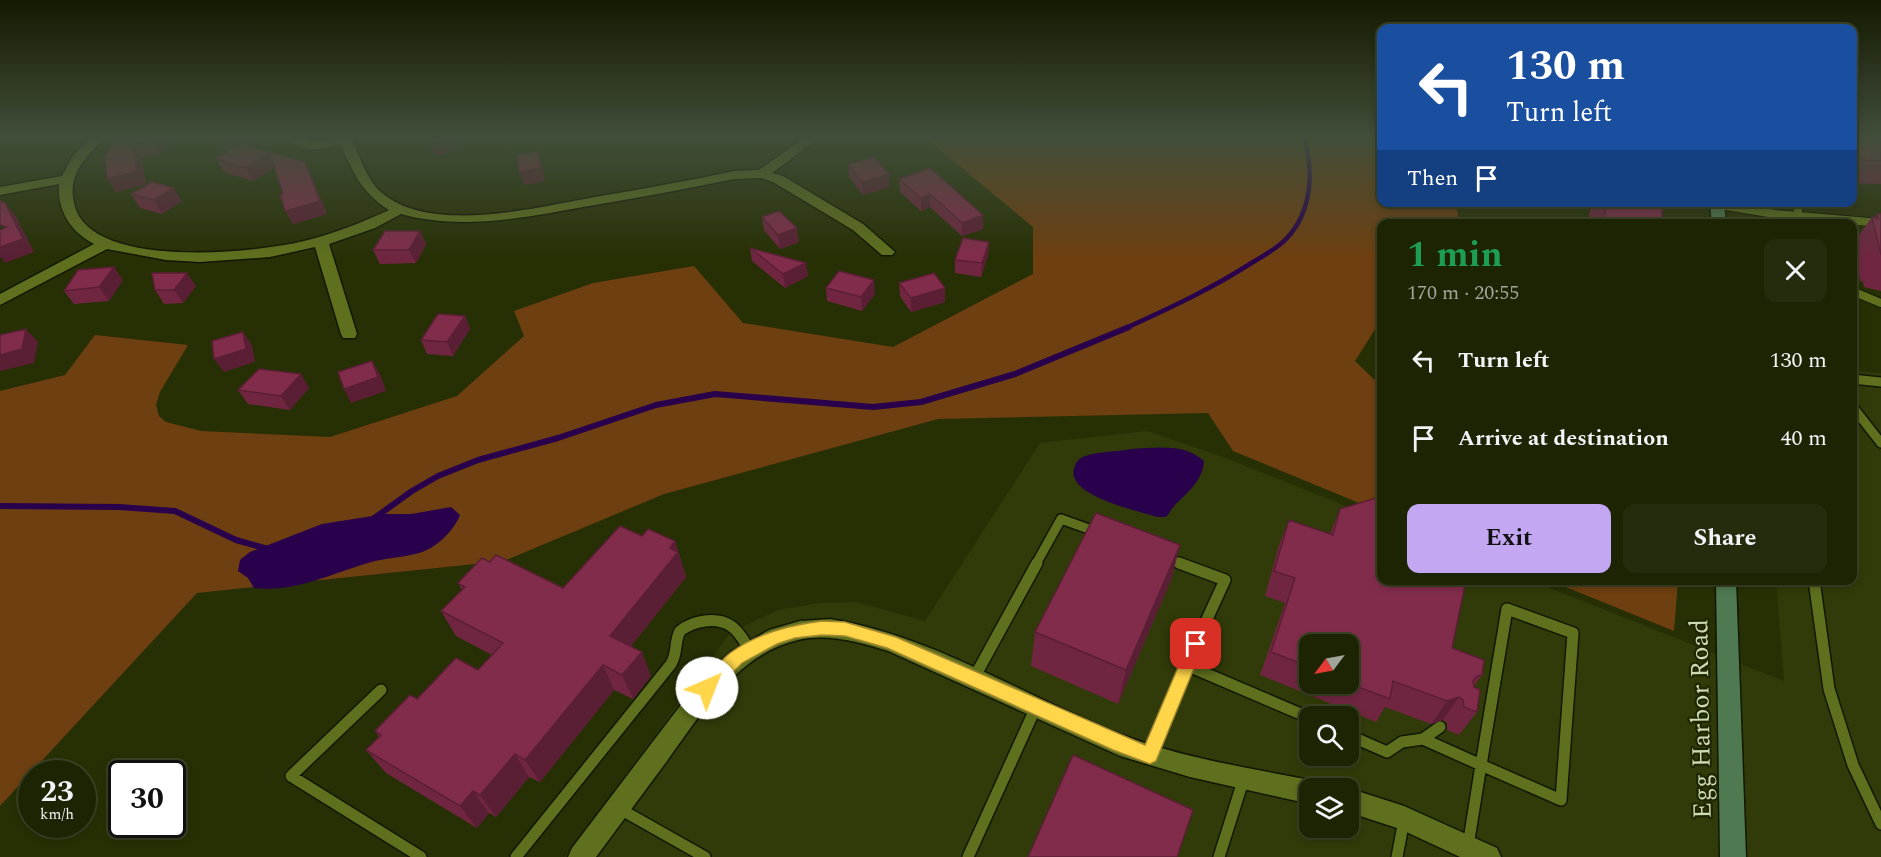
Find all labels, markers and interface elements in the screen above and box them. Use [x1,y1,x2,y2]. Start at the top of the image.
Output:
text: 130 m [1506,35,1625,98]
icon: left [1407,48,1485,126]
text: Turn left [1506,92,1612,134]
text: Then [1407,162,1458,195]
icon: arrive [1470,162,1503,195]
text: 1 min [1407,228,1503,283]
button: close [1764,239,1827,302]
text: 170 m · 20:55 [1407,278,1519,308]
icon: left [1407,344,1440,377]
text: Turn left [1458,344,1550,377]
text: 130 m [1770,344,1827,377]
icon: arrive [1407,422,1440,455]
text: Arrive at destination [1458,422,1669,455]
text: 40 m [1781,422,1827,455]
button: Exit [1407,504,1611,573]
button: Share [1623,504,1827,573]
pin [1170,618,1221,669]
street label: Egg Harbor Road [1679,619,1723,819]
icon: arrive [1179,627,1212,660]
north arrow [1299,634,1359,694]
map controls [1299,634,1359,838]
position arrow [675,656,739,720]
button: search [1299,706,1359,766]
speed limit sign: 30 [108,760,186,838]
text: 23 [40,769,74,815]
button: layers [1299,778,1359,838]
text: km/h [40,803,74,826]

